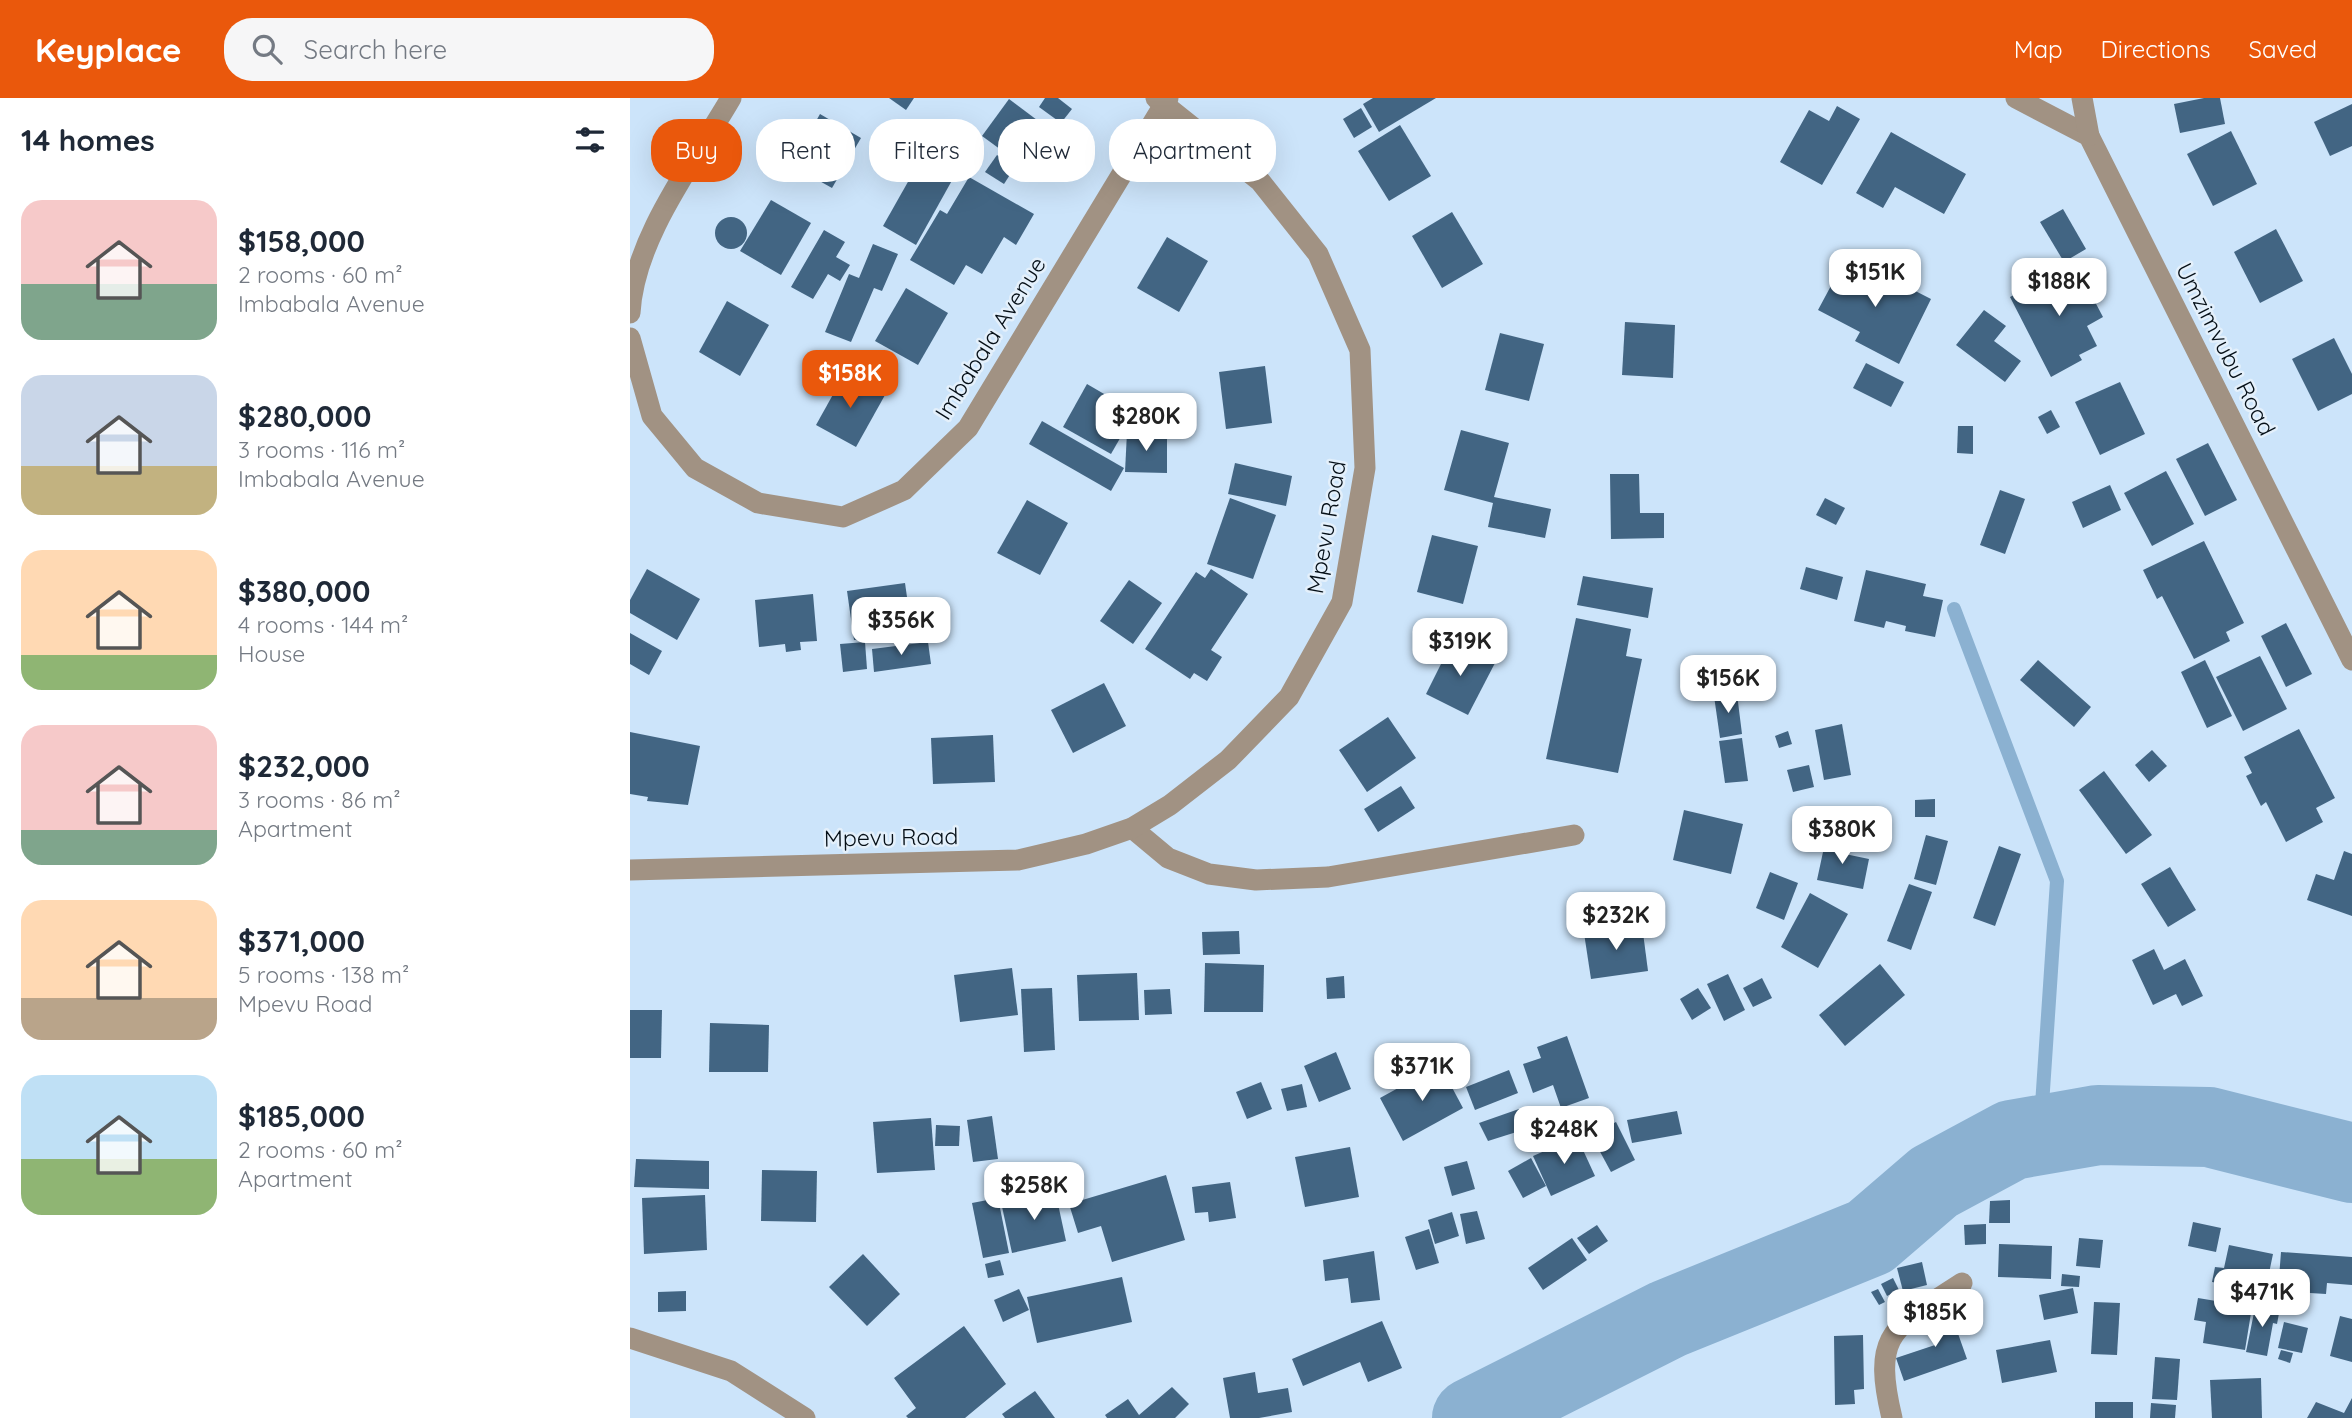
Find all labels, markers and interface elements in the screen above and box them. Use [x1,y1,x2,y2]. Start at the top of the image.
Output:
search box [224,18,714,81]
text: Keyplace [35,29,182,70]
icon: search [248,30,286,68]
text: Search here [304,33,447,66]
text: Map [2014,34,2063,64]
text: Directions [2101,34,2211,64]
text: Saved [2249,34,2317,64]
chip: Buy [651,119,742,182]
chip: Rent [756,119,855,182]
chip: Filters [869,119,984,182]
chip: New [998,119,1095,182]
chip: Apartment [1109,119,1276,182]
text: 14 homes [21,121,155,159]
icon: filters [571,121,609,159]
text: $158,000 [238,222,365,260]
icon: home [77,228,161,312]
pin: $151K [1826,250,1924,309]
street label: Imbabala Avenue [928,251,1052,425]
text: $151K [1845,257,1905,286]
pin: $188K [2010,258,2108,318]
street label: Umzimvubu Road [2170,258,2282,440]
text: 2 rooms · 60 m² [238,260,403,289]
text: $188K [2028,266,2090,295]
text: Imbabala Avenue [238,289,425,318]
pin: $158K [801,350,899,410]
text: $158K [818,358,882,387]
pin: $280K [1097,394,1195,453]
text: $280,000 [238,397,371,435]
text: $280K [1112,401,1180,430]
icon: home [77,403,161,487]
text: 3 rooms · 116 m² [238,435,405,464]
street label: Mpevu Road [1300,458,1352,596]
text: Imbabala Avenue [238,464,425,493]
text: $380,000 [238,572,370,610]
icon: home [77,578,161,662]
pin: $356K [852,598,950,657]
text: $356K [867,605,935,634]
text: 4 rooms · 144 m² [238,610,408,639]
pin: $319K [1411,618,1509,678]
text: $319K [1428,626,1492,655]
text: House [238,639,305,668]
pin: $156K [1679,656,1777,715]
text: $156K [1696,663,1760,692]
text: $232,000 [238,747,370,785]
icon: home [77,753,161,837]
text: 3 rooms · 86 m² [238,785,401,814]
pin: $380K [1793,806,1891,866]
text: Apartment [238,814,352,843]
text: $380K [1808,814,1876,843]
street label: Mpevu Road [824,821,958,853]
pin: $232K [1567,892,1665,952]
text: $232K [1582,900,1650,929]
text: $371,000 [238,922,365,960]
icon: home [77,928,161,1012]
text: 5 rooms · 138 m² [238,960,409,989]
text: Mpevu Road [238,989,372,1018]
pin: $371K [1373,1044,1471,1103]
text: $371K [1390,1051,1454,1080]
text: $185,000 [238,1097,365,1135]
icon: home [77,1103,161,1187]
pin: $248K [1515,1107,1613,1166]
text: $248K [1530,1114,1598,1143]
text: 2 rooms · 60 m² [238,1135,403,1164]
pin: $258K [985,1162,1083,1222]
text: Apartment [238,1164,352,1193]
text: $258K [1000,1170,1068,1199]
pin: $471K [2213,1270,2311,1329]
text: $471K [2230,1277,2294,1306]
pin: $185K [1886,1290,1984,1349]
text: $185K [1903,1297,1967,1326]

